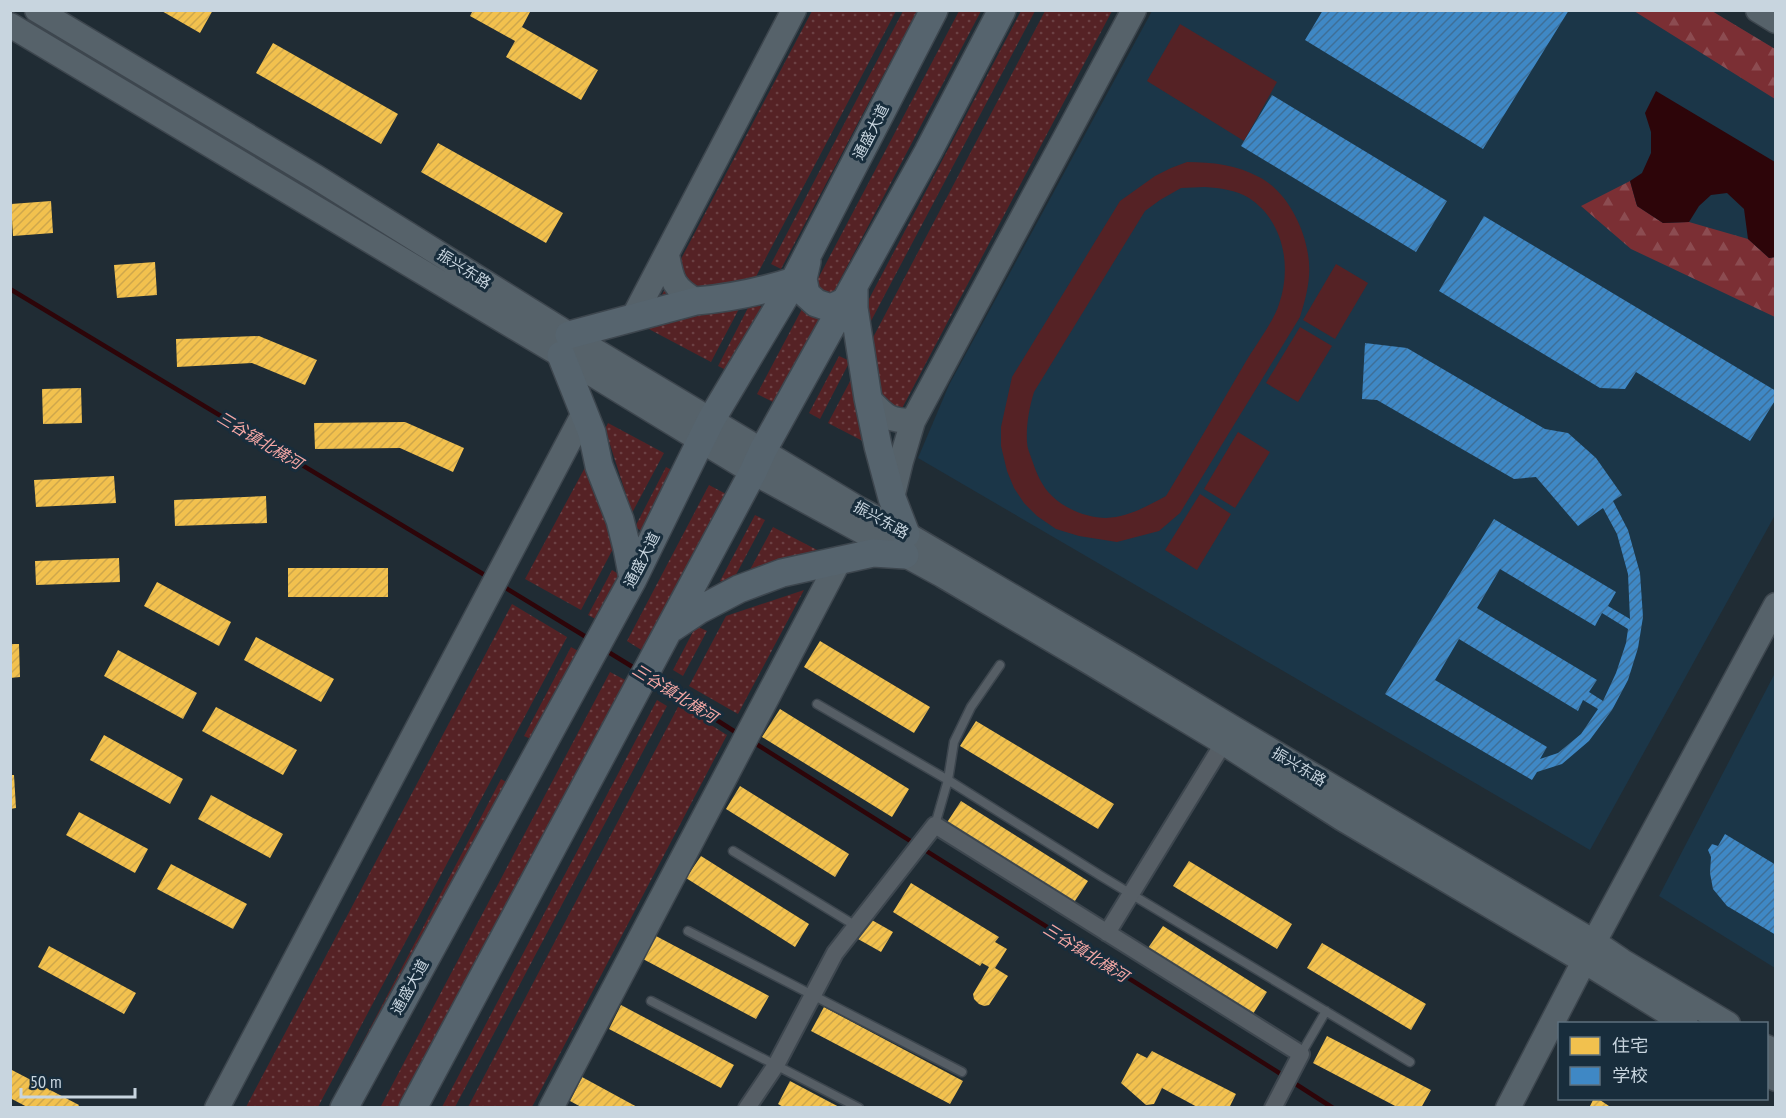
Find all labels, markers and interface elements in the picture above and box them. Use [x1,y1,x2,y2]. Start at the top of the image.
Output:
street label: 通盛大道 [848,101,893,163]
street label: 振兴东路 [434,245,495,293]
water label: 三谷镇北横河 [214,407,309,475]
street label: 振兴东路 [850,497,912,542]
street label: 通盛大道 [619,529,664,591]
water label: 三谷镇北横河 [629,659,724,729]
street label: 振兴东路 [1269,743,1330,790]
water label: 三谷镇北横河 [1040,918,1135,988]
street label: 通盛大道 [387,956,432,1018]
legend [1558,1022,1768,1100]
text: 住宅 [1612,1034,1648,1057]
scale bar [21,1061,135,1099]
text: 学校 [1612,1064,1648,1087]
text: 50 m [30,1070,62,1093]

